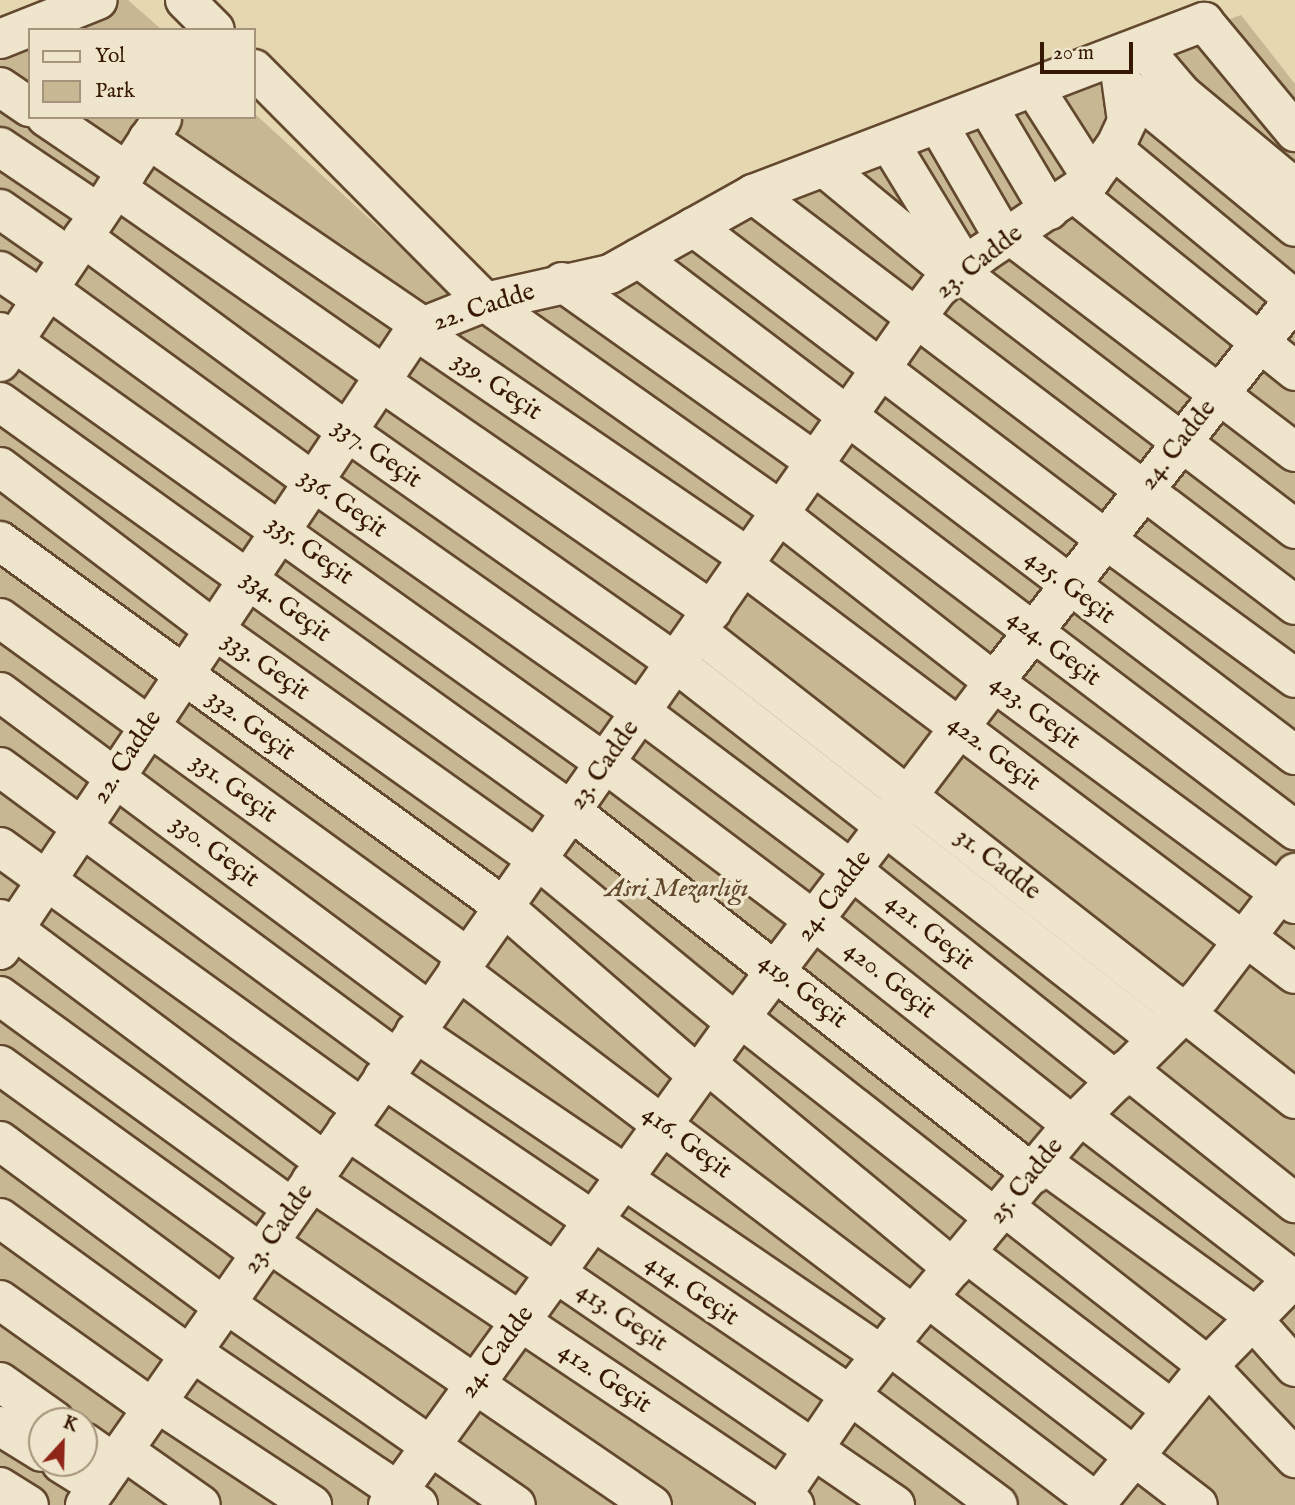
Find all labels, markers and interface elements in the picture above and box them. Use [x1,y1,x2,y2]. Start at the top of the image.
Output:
legend [28,28,256,119]
scale bar [1043,28,1136,72]
text: 20 m [1053,40,1094,67]
text: Yol [95,43,125,70]
text: Park [95,78,135,105]
street label: 23. Cadde [929,218,1029,306]
street label: 22. Cadde [429,276,539,338]
street label: 339. Geçit [446,345,548,427]
street label: 24. Cadde [1133,394,1223,496]
street label: 337. Geçit [326,411,428,495]
street label: 336. Geçit [293,461,393,545]
street label: 335. Geçit [261,508,359,592]
street label: 425. Geçit [1019,543,1121,631]
street label: 334. Geçit [235,563,337,649]
street label: 424. Geçit [1001,603,1107,693]
street label: 333. Geçit [216,625,316,707]
street label: 423. Geçit [983,668,1087,756]
street label: 332. Geçit [200,682,302,768]
street label: 22. Cadde [85,704,169,810]
street label: 422. Geçit [942,708,1046,798]
street label: 23. Cadde [562,714,646,816]
street label: 331. Geçit [184,746,284,830]
street label: 330. Geçit [164,808,266,894]
street label: 31. Cadde [949,821,1047,907]
street label: 24. Cadde [790,844,878,948]
park label: Asri Mezarlığı [605,873,749,905]
street label: 421. Geçit [879,887,981,977]
street label: 420. Geçit [838,934,942,1026]
street label: 419. Geçit [752,947,854,1035]
street label: 416. Geçit [636,1098,738,1186]
street label: 25. Cadde [982,1131,1070,1231]
street label: 23. Cadde [236,1178,320,1280]
street label: 414. Geçit [639,1247,745,1333]
street label: 413. Geçit [571,1275,673,1359]
street label: 24. Cadde [453,1300,541,1404]
street label: 412. Geçit [553,1336,657,1420]
north arrow [28,1407,98,1477]
text: K [59,1411,81,1438]

